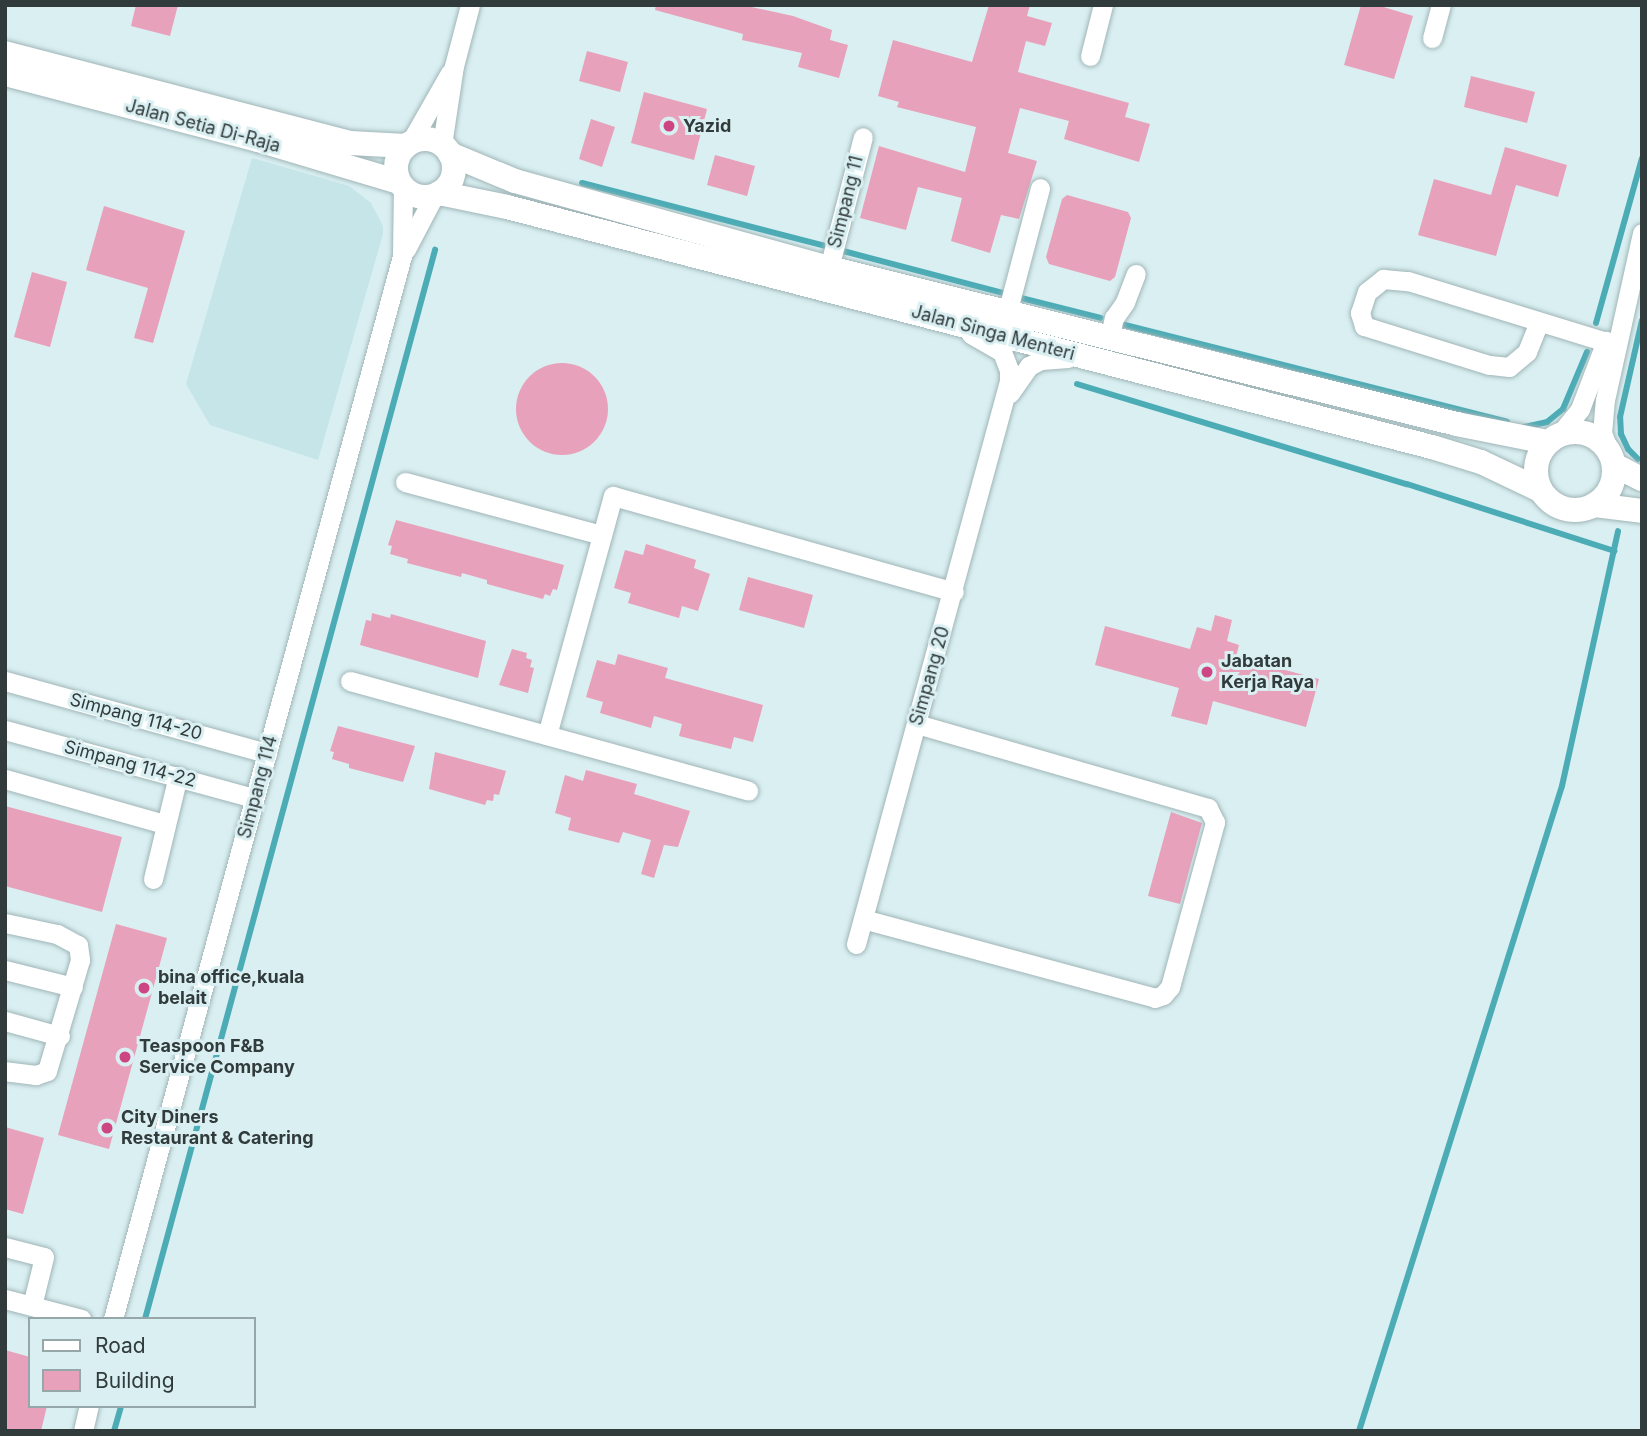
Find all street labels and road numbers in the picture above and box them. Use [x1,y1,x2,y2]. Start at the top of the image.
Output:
street label: Jalan Setia Di-Raja [123,95,283,157]
street label: Simpang 11 [824,154,868,250]
street label: Jalan Singa Menteri [909,301,1077,365]
street label: Simpang 20 [906,624,954,728]
street label: Simpang 114-20 [68,689,204,745]
street label: Simpang 114 [234,733,282,841]
street label: Simpang 114-22 [62,736,198,792]

